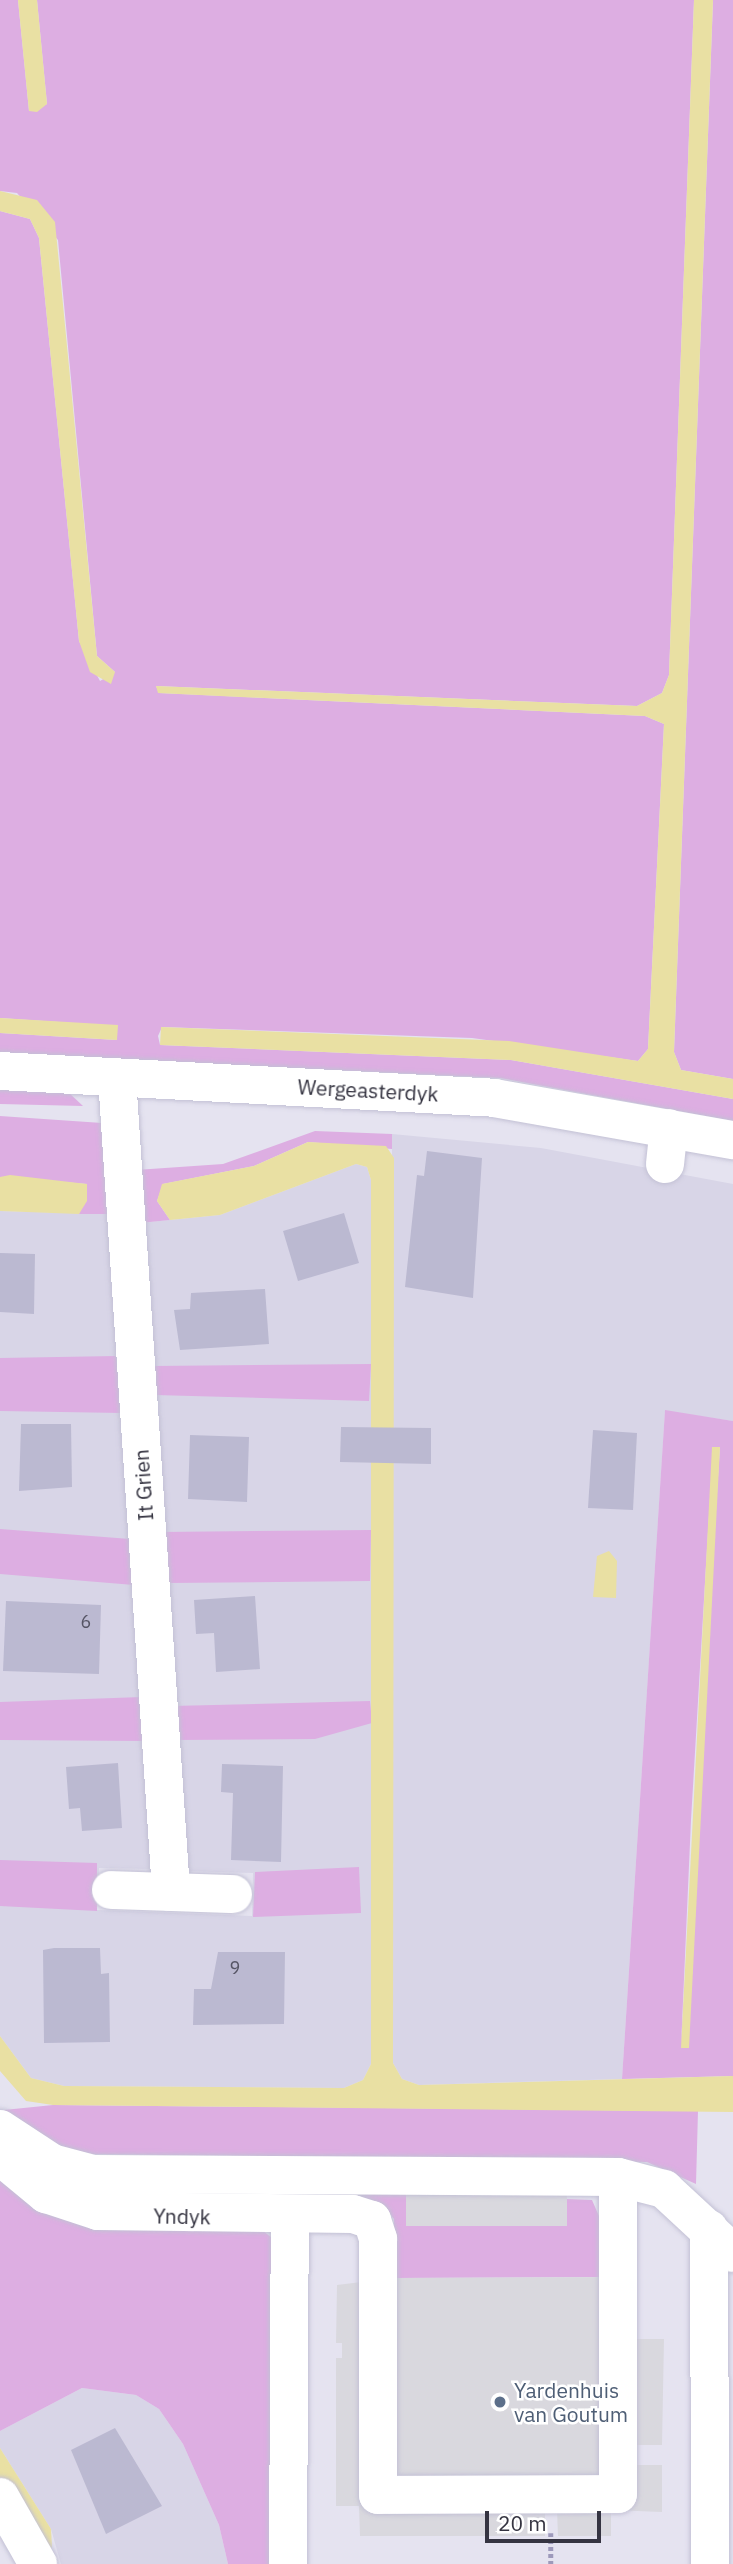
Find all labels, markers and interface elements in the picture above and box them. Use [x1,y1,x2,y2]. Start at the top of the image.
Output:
street label: Wergeasterdyk [297,1074,439,1106]
street label: It Grien [128,1448,158,1522]
house number: 6 [81,1611,91,1633]
house number: 9 [230,1957,240,1979]
street label: Yndyk [153,2203,211,2229]
place label: Yardenhuis van Goutum [514,2377,628,2427]
marker: Yardenhuis van Goutum [492,2394,508,2410]
scale bar [488,2498,604,2542]
text: 20 m [498,2509,547,2537]

